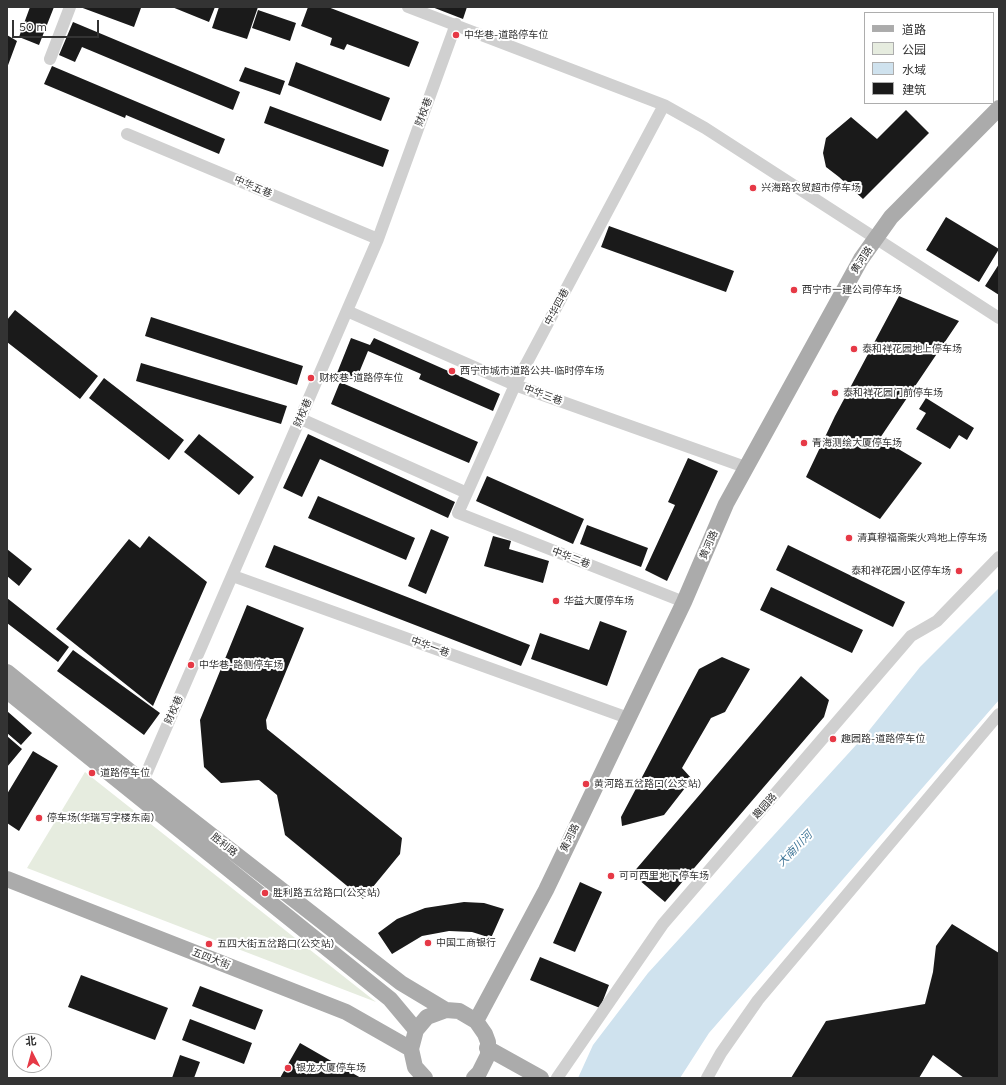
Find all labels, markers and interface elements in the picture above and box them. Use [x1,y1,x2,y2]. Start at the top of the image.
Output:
scale bar [14,12,101,38]
legend [864,12,994,104]
text: 50 m [19,20,47,34]
text: 道路 [902,23,926,37]
place label: 中华巷-道路停车位 [464,29,548,41]
marker: 中华巷-道路停车位 [451,30,461,40]
text: 公园 [902,43,926,57]
text: 水域 [902,63,926,77]
text: 建筑 [902,83,926,97]
street label: 财校巷 [413,96,435,128]
street label: 中华五巷 [232,174,274,200]
place label: 兴海路农贸超市停车场 [761,182,861,194]
marker: 兴海路农贸超市停车场 [748,183,758,193]
street label: 黄河路 [849,244,875,276]
place label: 西宁市一建公司停车场 [802,284,902,296]
marker: 西宁市一建公司停车场 [789,285,799,295]
street label: 中华四巷 [542,287,572,327]
place label: 泰和祥花园地上停车场 [862,343,962,355]
marker: 泰和祥花园地上停车场 [849,344,859,354]
place label: 西宁市城市道路公共-临时停车场 [460,365,604,377]
marker: 西宁市城市道路公共-临时停车场 [447,366,457,376]
place label: 财校巷-道路停车位 [319,372,403,384]
marker: 财校巷-道路停车位 [306,373,316,383]
street label: 中华三巷 [522,383,564,407]
place label: 泰和祥花园门前停车场 [843,387,943,399]
marker: 泰和祥花园门前停车场 [830,388,840,398]
street label: 财校巷 [292,397,314,429]
place label: 青海测绘大厦停车场 [812,437,902,449]
marker: 青海测绘大厦停车场 [799,438,809,448]
street label: 黄河路 [698,529,720,561]
place label: 清真穆福斋柴火鸡地上停车场 [857,532,987,544]
marker: 清真穆福斋柴火鸡地上停车场 [844,533,854,543]
street label: 中华二巷 [550,545,592,571]
place label: 泰和祥花园小区停车场 [851,565,951,577]
marker: 泰和祥花园小区停车场 [954,566,964,576]
place label: 华益大厦停车场 [564,595,634,607]
marker: 华益大厦停车场 [551,596,561,606]
street label: 中华一巷 [409,635,451,659]
place label: 中华巷-路侧停车场 [199,659,283,671]
marker: 中华巷-路侧停车场 [186,660,196,670]
street label: 财校巷 [162,694,186,726]
place label: 趣园路-道路停车位 [841,733,925,745]
marker: 趣园路-道路停车位 [828,734,838,744]
place label: 道路停车位 [100,767,150,779]
marker: 道路停车位 [87,768,97,778]
place label: 黄河路五岔路口(公交站) [594,778,701,790]
marker: 黄河路五岔路口(公交站) [581,779,591,789]
street label: 趣园路 [751,791,779,821]
place label: 停车场(华瑞写字楼东南) [47,812,154,824]
marker: 停车场(华瑞写字楼东南) [34,813,44,823]
street label: 黄河路 [558,822,582,854]
water label: 大南川河 [775,829,815,869]
street label: 胜利路 [208,831,240,859]
place label: 可可西里地下停车场 [619,870,709,882]
marker: 可可西里地下停车场 [606,871,616,881]
place label: 胜利路五岔路口(公交站) [273,887,380,899]
marker: 胜利路五岔路口(公交站) [260,888,270,898]
place label: 中国工商银行 [436,937,496,949]
place label: 五四大街五岔路口(公交站) [217,938,334,950]
marker: 中国工商银行 [423,938,433,948]
marker: 五四大街五岔路口(公交站) [204,939,214,949]
street label: 五四大街 [190,946,232,972]
north arrow [12,1033,52,1073]
text: 北 [25,1035,37,1049]
place label: 银龙大厦停车场 [296,1062,366,1074]
marker: 银龙大厦停车场 [283,1063,293,1073]

